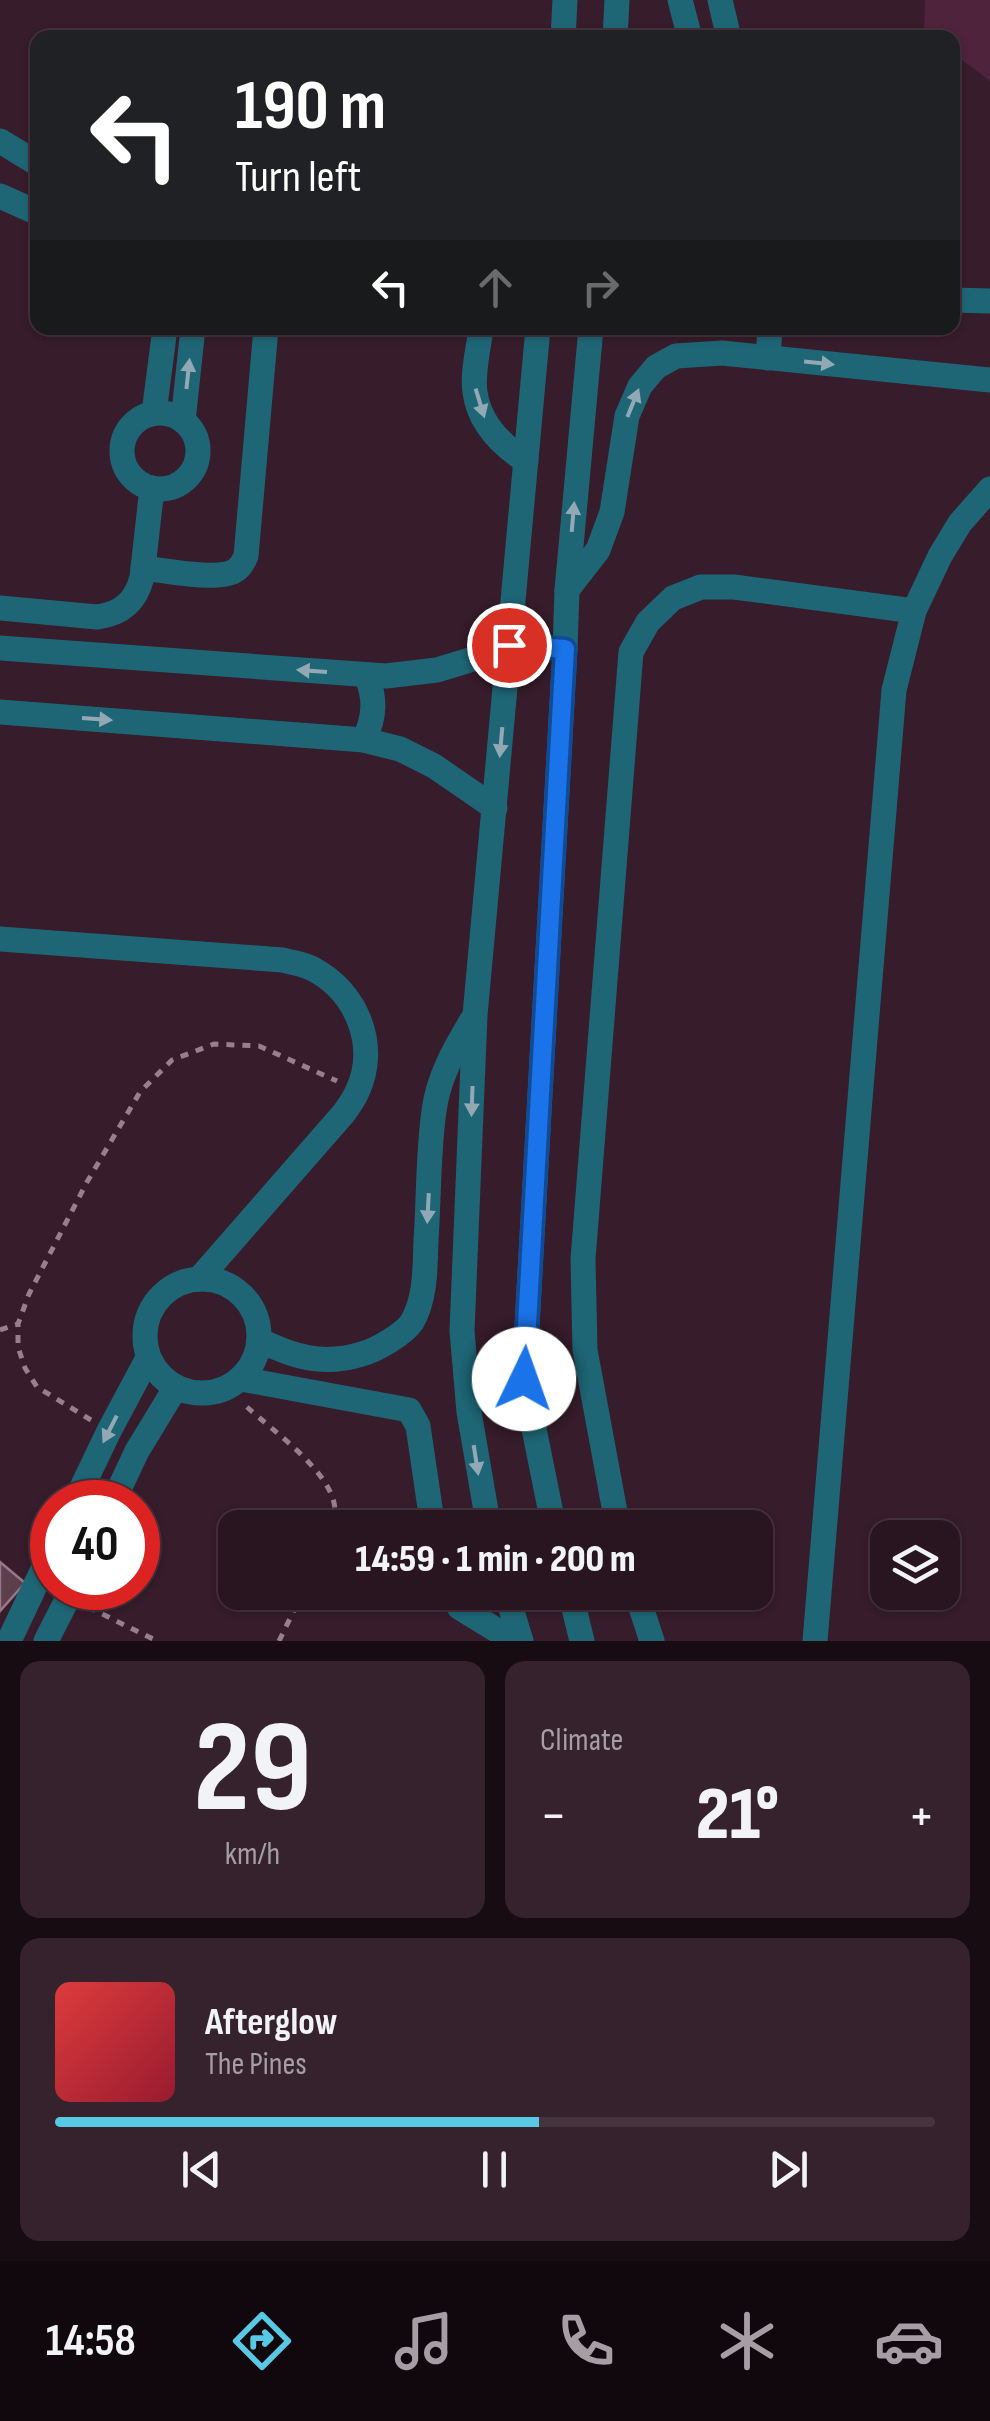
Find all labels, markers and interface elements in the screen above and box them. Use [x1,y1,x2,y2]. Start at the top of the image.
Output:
text: 190 m [235,65,386,149]
icon: left [70,70,200,200]
text: Turn left [235,150,361,205]
icon: left [363,260,418,315]
icon: ahead [468,260,523,315]
icon: right [573,260,628,315]
one-way arrow [803,355,835,371]
one-way arrow [180,358,196,389]
one-way arrow [473,388,488,418]
one-way arrow [625,388,641,418]
one-way arrow [566,501,582,533]
pin [467,603,552,688]
icon: arrive [482,618,537,673]
one-way arrow [295,663,327,679]
one-way arrow [82,712,114,728]
one-way arrow [492,726,508,758]
one-way arrow [463,1085,479,1117]
one-way arrow [420,1193,436,1225]
position arrow [472,1327,576,1431]
one-way arrow [102,1415,119,1444]
one-way arrow [469,1444,484,1476]
speed limit sign: 40 [30,1480,160,1610]
map controls [870,1520,960,1610]
button: layers [870,1520,960,1610]
text: 14:59 · 1 min · 200 m [355,1537,636,1582]
text: 29 [193,1692,312,1848]
text: Climate [540,1721,623,1760]
text: 21° [696,1770,779,1861]
text: − [540,1783,567,1850]
text: + [908,1783,935,1850]
text: km/h [225,1835,280,1874]
text: Afterglow [205,2000,338,2045]
text: The Pines [205,2045,307,2084]
icon: previous [174,2142,229,2197]
icon: pause [467,2142,522,2197]
icon: next [761,2142,816,2197]
icon: directions [227,2306,297,2376]
icon: music [389,2306,459,2376]
icon: phone [551,2306,621,2376]
icon: climate [712,2306,782,2376]
icon: car [874,2306,944,2376]
text: 14:58 [46,2314,136,2369]

